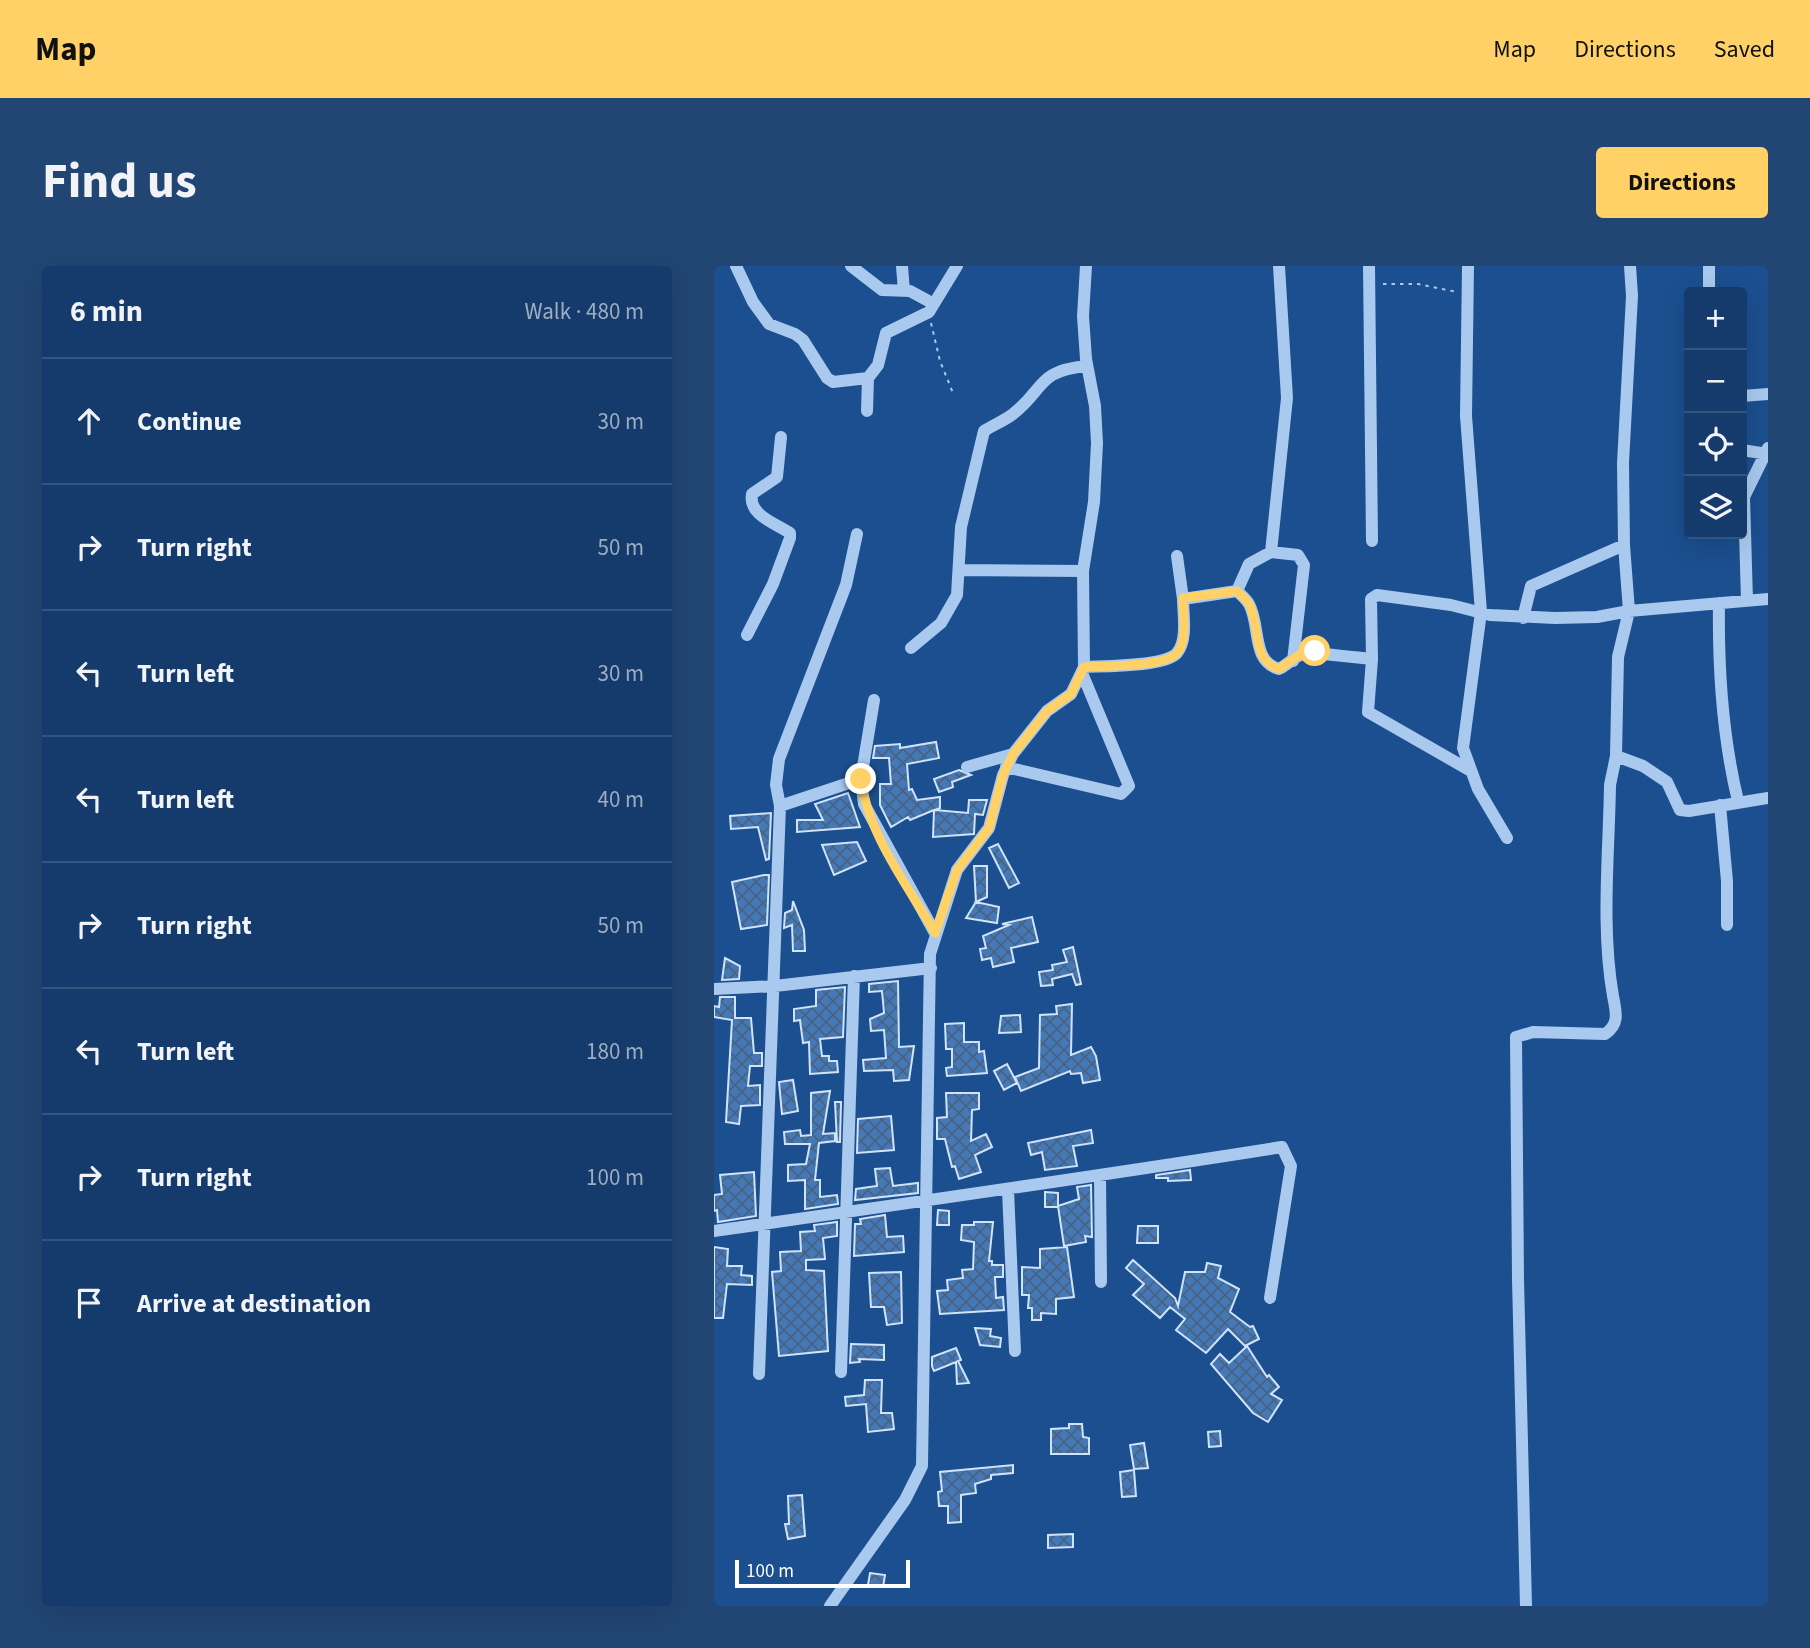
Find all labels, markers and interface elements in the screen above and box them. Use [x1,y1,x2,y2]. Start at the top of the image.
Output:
text: Map [35,26,96,73]
text: Map [1493,32,1536,67]
text: Directions [1574,32,1676,67]
text: Saved [1714,32,1775,67]
text: Find us [42,147,197,217]
button: Directions [1596,147,1768,218]
map controls [1684,287,1747,539]
button: + [1684,287,1747,350]
text: 6 min [70,290,143,333]
text: Walk · 480 m [525,295,644,328]
button: − [1684,350,1747,413]
icon: ahead [70,402,108,440]
text: Continue [137,403,242,440]
text: 30 m [597,405,644,438]
button: locate [1684,413,1747,476]
button: layers [1684,476,1747,539]
icon: right [70,528,108,566]
text: Turn right [137,529,252,566]
text: 50 m [597,531,644,564]
route start [1299,635,1330,666]
icon: left [70,654,108,692]
text: Turn left [137,655,234,692]
text: 30 m [597,657,644,690]
route end [845,763,876,794]
icon: left [70,780,108,818]
text: Turn left [137,781,234,818]
text: 40 m [597,783,644,816]
icon: right [70,906,108,944]
text: Turn right [137,907,252,944]
text: 50 m [597,909,644,942]
icon: left [70,1032,108,1070]
text: Turn left [137,1033,234,1070]
text: 180 m [586,1035,644,1068]
icon: right [70,1158,108,1196]
text: Turn right [137,1159,252,1196]
text: 100 m [586,1161,644,1194]
icon: arrive [70,1284,108,1322]
text: Arrive at destination [137,1285,371,1322]
scale bar [735,1557,910,1589]
text: 100 m [746,1558,794,1585]

